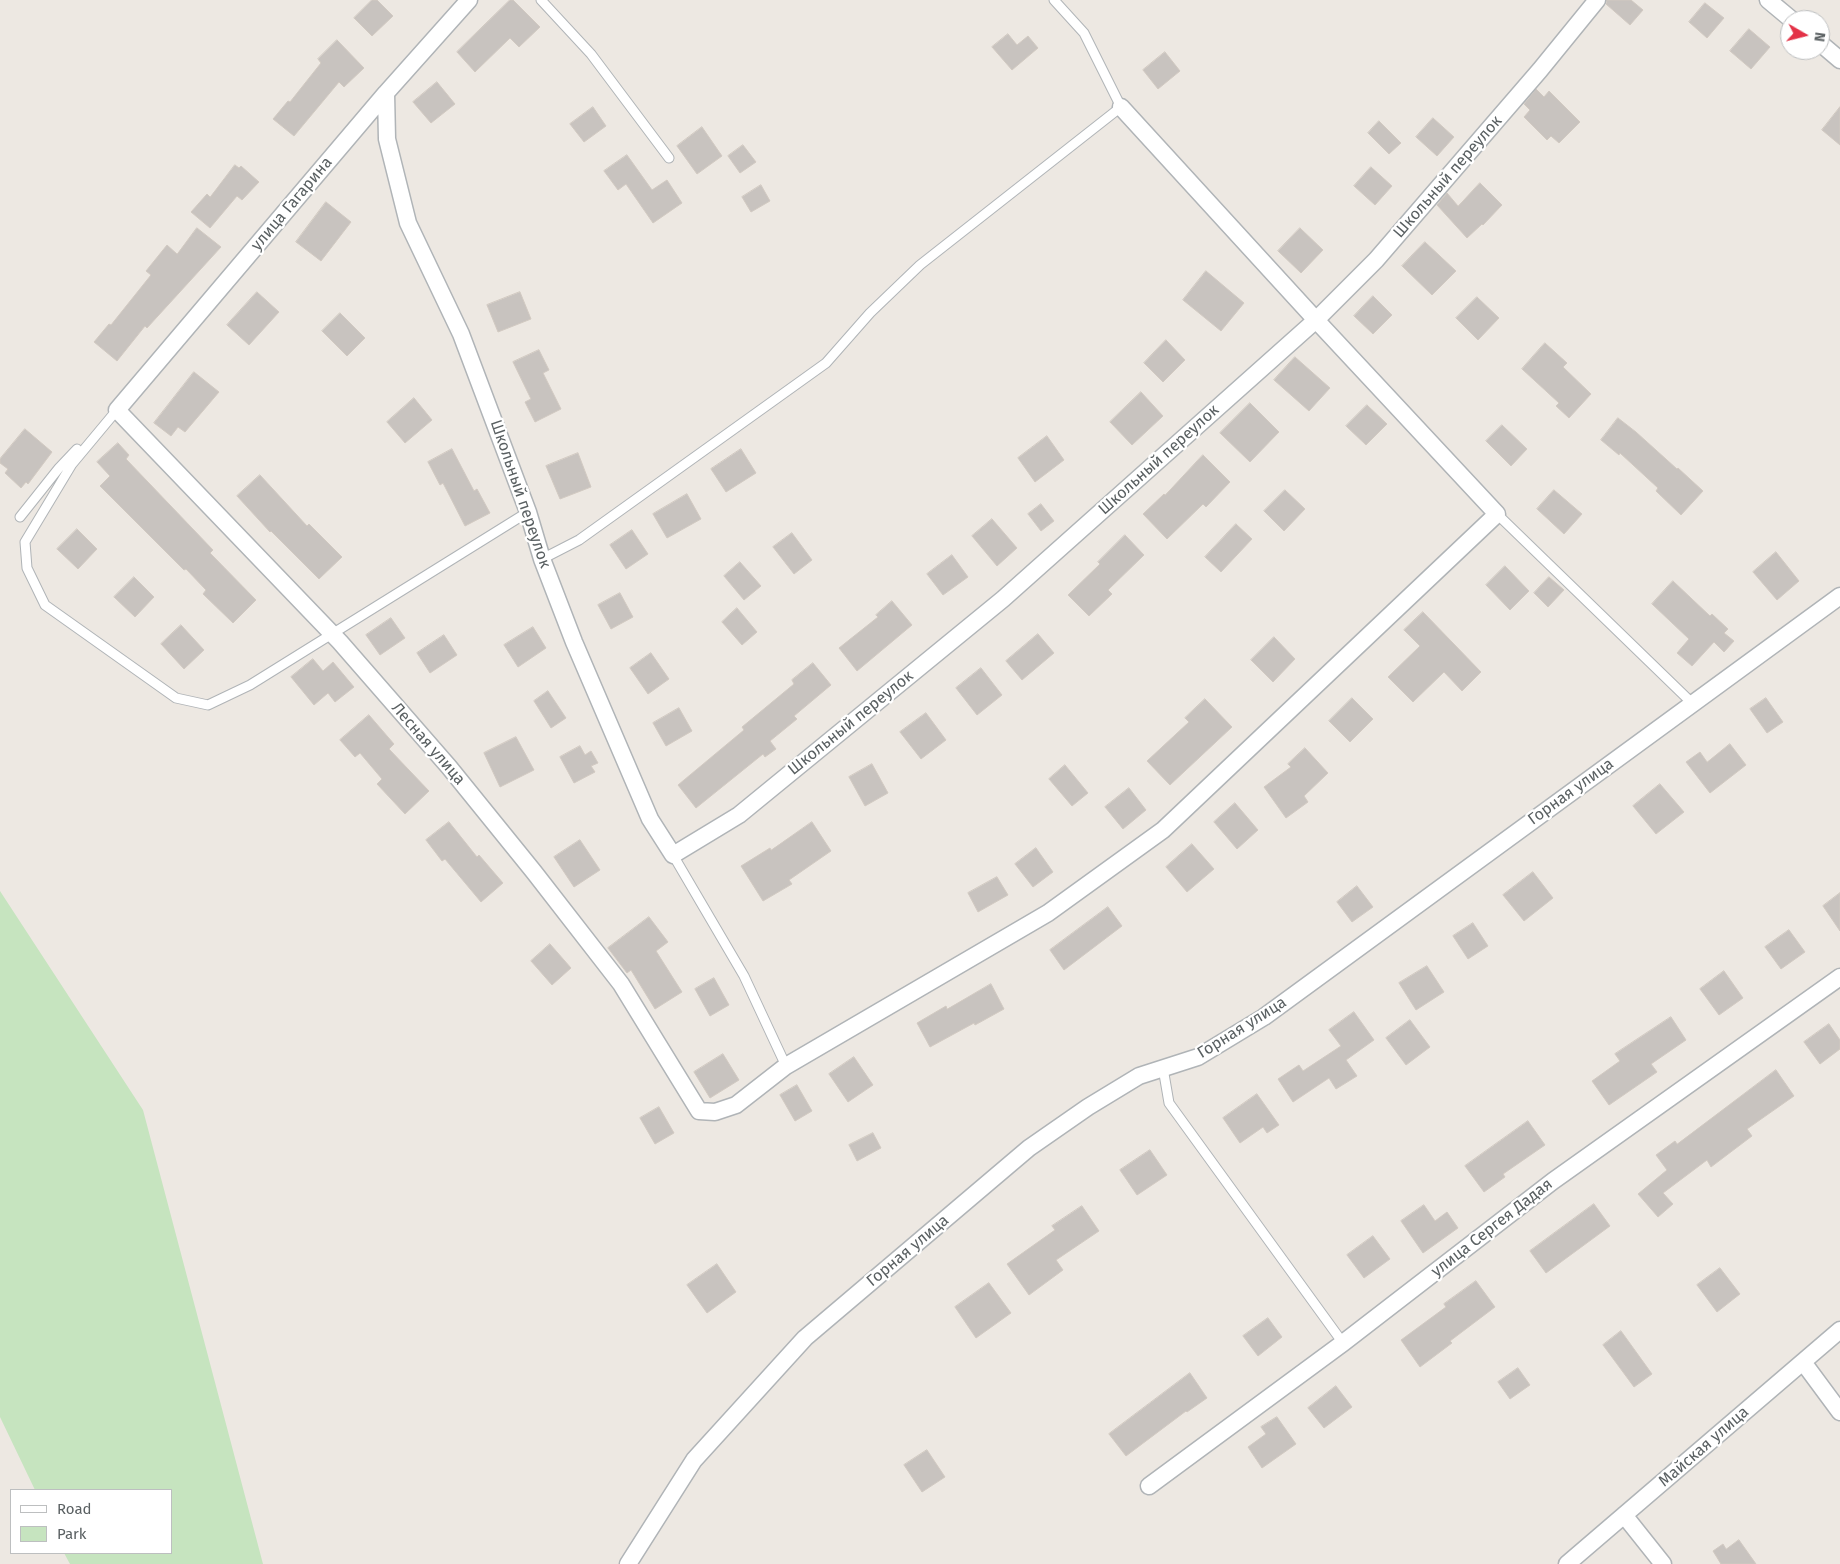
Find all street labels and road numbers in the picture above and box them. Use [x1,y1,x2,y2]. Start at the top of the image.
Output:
street label: Школьный переулок [1390,112,1506,242]
street label: улица Гагарина [247,153,337,255]
street label: Школьный переулок [1095,401,1223,519]
street label: Школьный переулок [486,417,554,571]
street label: Школьный переулок [785,667,917,779]
street label: Лесная улица [387,699,469,789]
street label: Горная улица [1524,754,1618,830]
street label: Горная улица [1194,993,1290,1063]
street label: улица Сергея Дадая [1428,1175,1556,1281]
street label: Горная улица [863,1211,953,1291]
street label: Майская улица [1655,1403,1753,1491]

